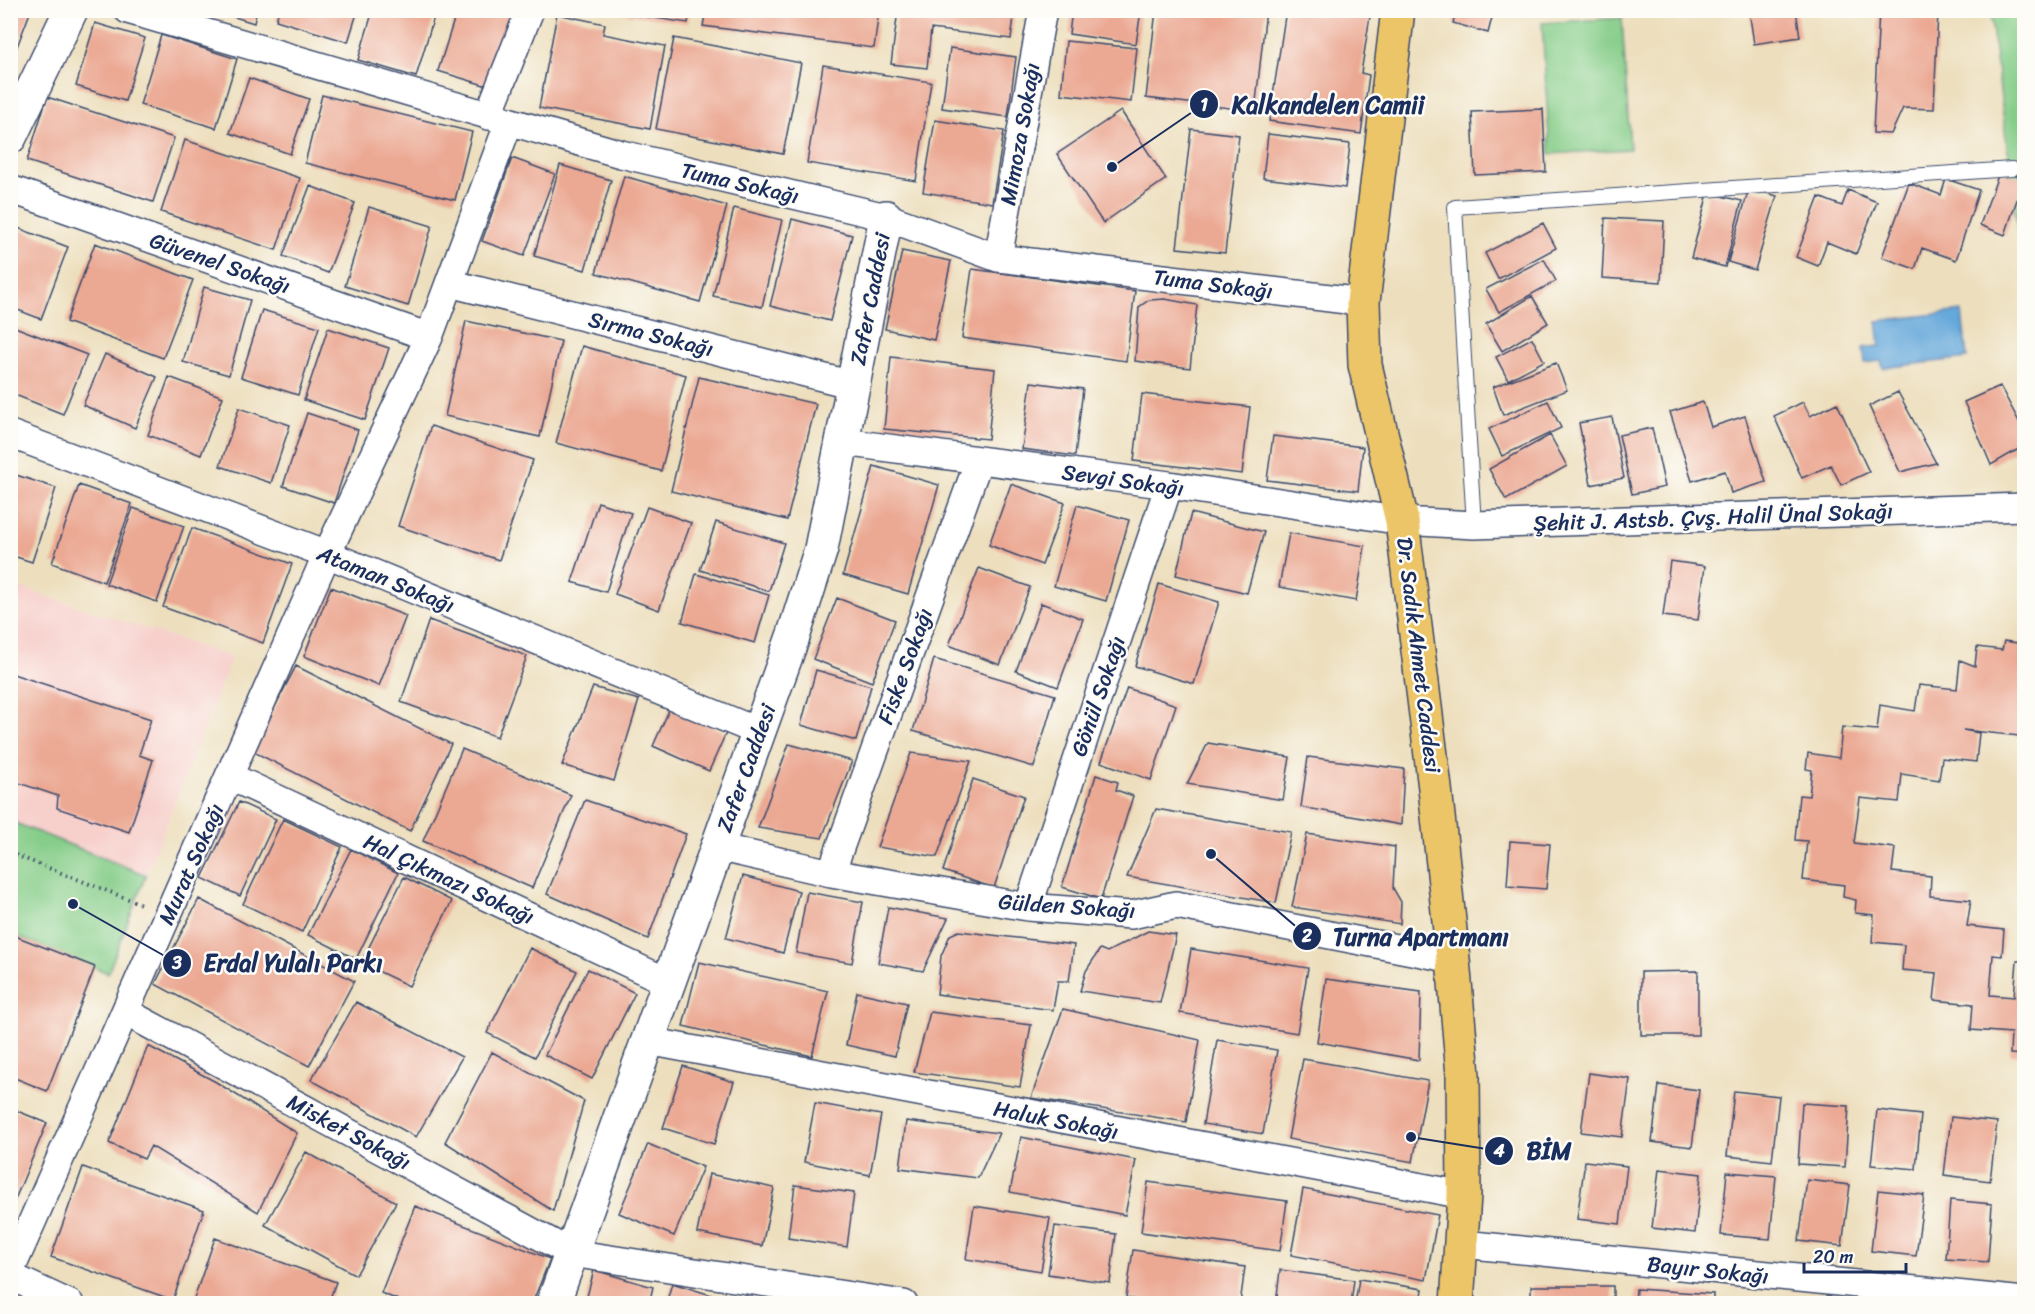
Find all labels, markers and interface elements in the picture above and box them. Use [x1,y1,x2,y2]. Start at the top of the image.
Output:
street label: Mimoza Sokağı [988,60,1052,208]
callout: Kalkandelen Camii [1189,83,1436,125]
text: Kalkandelen Camii [1231,84,1426,126]
text: 1 [1200,89,1208,121]
street label: Tuma Sokağı [677,150,803,216]
street label: Güvenel Sokağı [144,221,296,305]
street label: Zafer Caddesi [838,228,902,369]
street label: Tuma Sokağı [1151,257,1275,311]
street label: Sırma Sokağı [584,300,718,368]
street label: Sevgi Sokağı [1059,452,1187,508]
street label: Şehit J. Astsb. Çvş. Halil Ünal Sokağı [1533,491,1893,543]
street label: Ataman Sokağı [310,533,461,624]
street label: Dr. Sadık Ahmet Caddesi [1385,535,1453,776]
street label: Fiske Sokağı [866,602,944,730]
street label: Gönül Sokağı [1059,630,1137,762]
street label: Zafer Caddesi [705,697,788,838]
street label: Murat Sokağı [147,797,235,931]
street label: Hal Çıkmazı Sokağı [357,822,541,936]
street label: Gülden Sokağı [997,882,1137,930]
callout: Turna Apartmanı [1292,915,1521,957]
text: Turna Apartmanı [1333,916,1509,958]
text: 2 [1301,920,1313,952]
callout: Erdal Yulalı Parkı [162,942,395,984]
text: Erdal Yulalı Parkı [203,942,383,984]
text: 3 [171,947,182,979]
street label: Misket Sokağı [280,1083,418,1181]
street label: Haluk Sokağı [990,1089,1122,1151]
callout: BİM [1484,1130,1583,1172]
text: BİM [1526,1130,1572,1172]
text: 4 [1492,1135,1505,1167]
scale bar [1804,1236,1906,1274]
text: 20 m [1813,1241,1853,1273]
street label: Bayır Sokağı [1645,1244,1771,1296]

